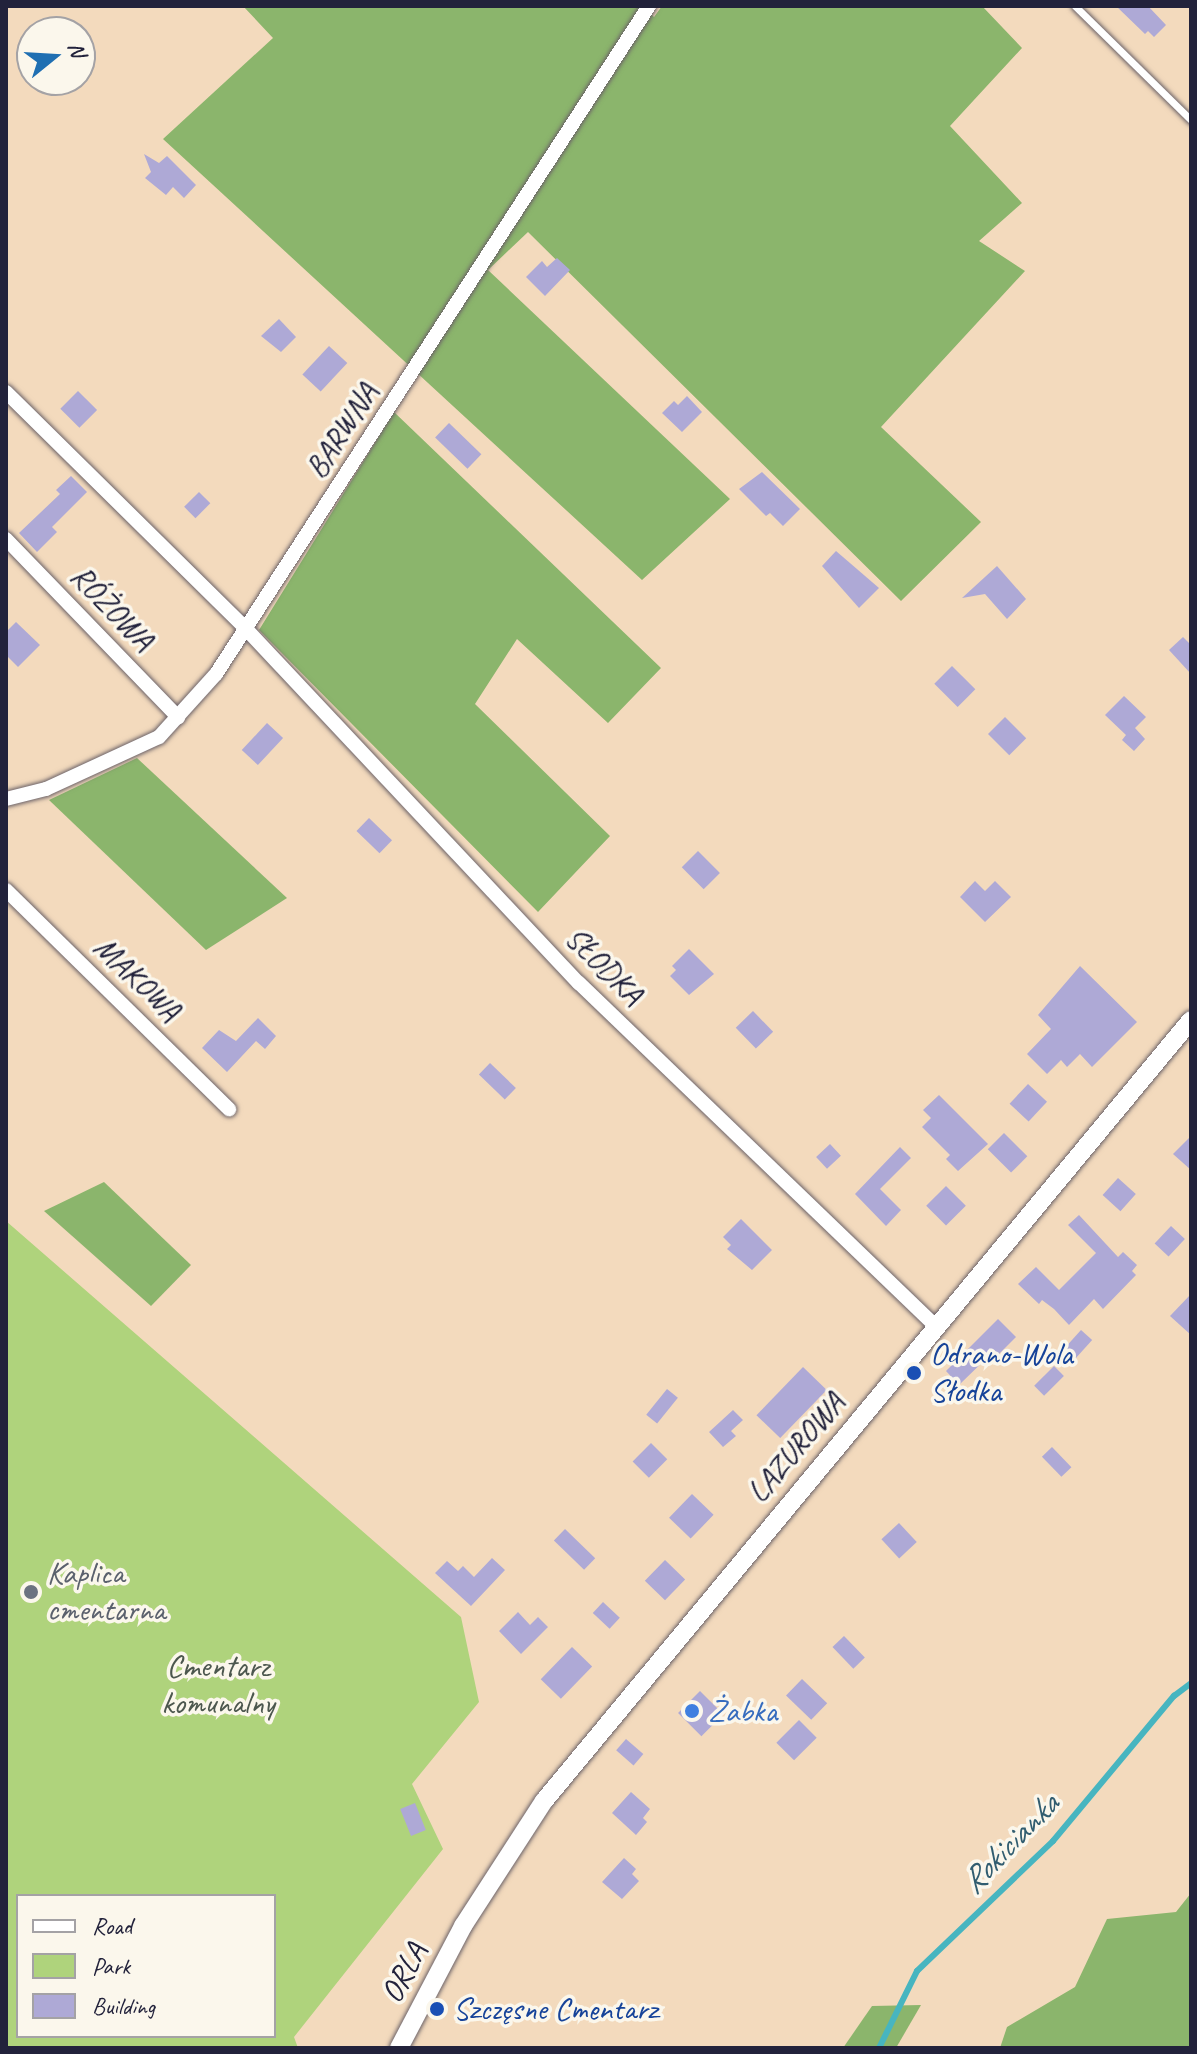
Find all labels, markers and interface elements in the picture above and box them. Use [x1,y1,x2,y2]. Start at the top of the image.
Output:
north arrow [16,16,96,96]
text: N [62,38,92,60]
street label: BARWNA [297,376,387,486]
street label: RÓŻOWA [62,557,162,659]
street label: SŁODKA [557,919,651,1013]
street label: MAKOWA [86,928,188,1030]
place label: Odrano-Wola Słodka [930,1336,1073,1411]
marker: Odrano-Wola Słodka [905,1364,923,1382]
street label: LAZUROWA [739,1385,853,1511]
place label: Kaplica cmentarna [47,1555,165,1630]
marker: Kaplica cmentarna [22,1583,40,1601]
park label: Cmentarz komunalny [162,1648,274,1723]
place label: Żabka [708,1692,777,1730]
marker: Żabka [683,1702,701,1720]
water label: Rokicianka [952,1785,1066,1901]
legend [16,1894,276,2038]
text: Road [92,1911,132,1941]
street label: ORLA [372,1937,436,2009]
text: Park [92,1951,130,1981]
place label: Szczęsne Cmentarz [453,1990,657,2028]
text: Building [92,1991,155,2021]
marker: Szczęsne Cmentarz [428,2000,446,2018]

